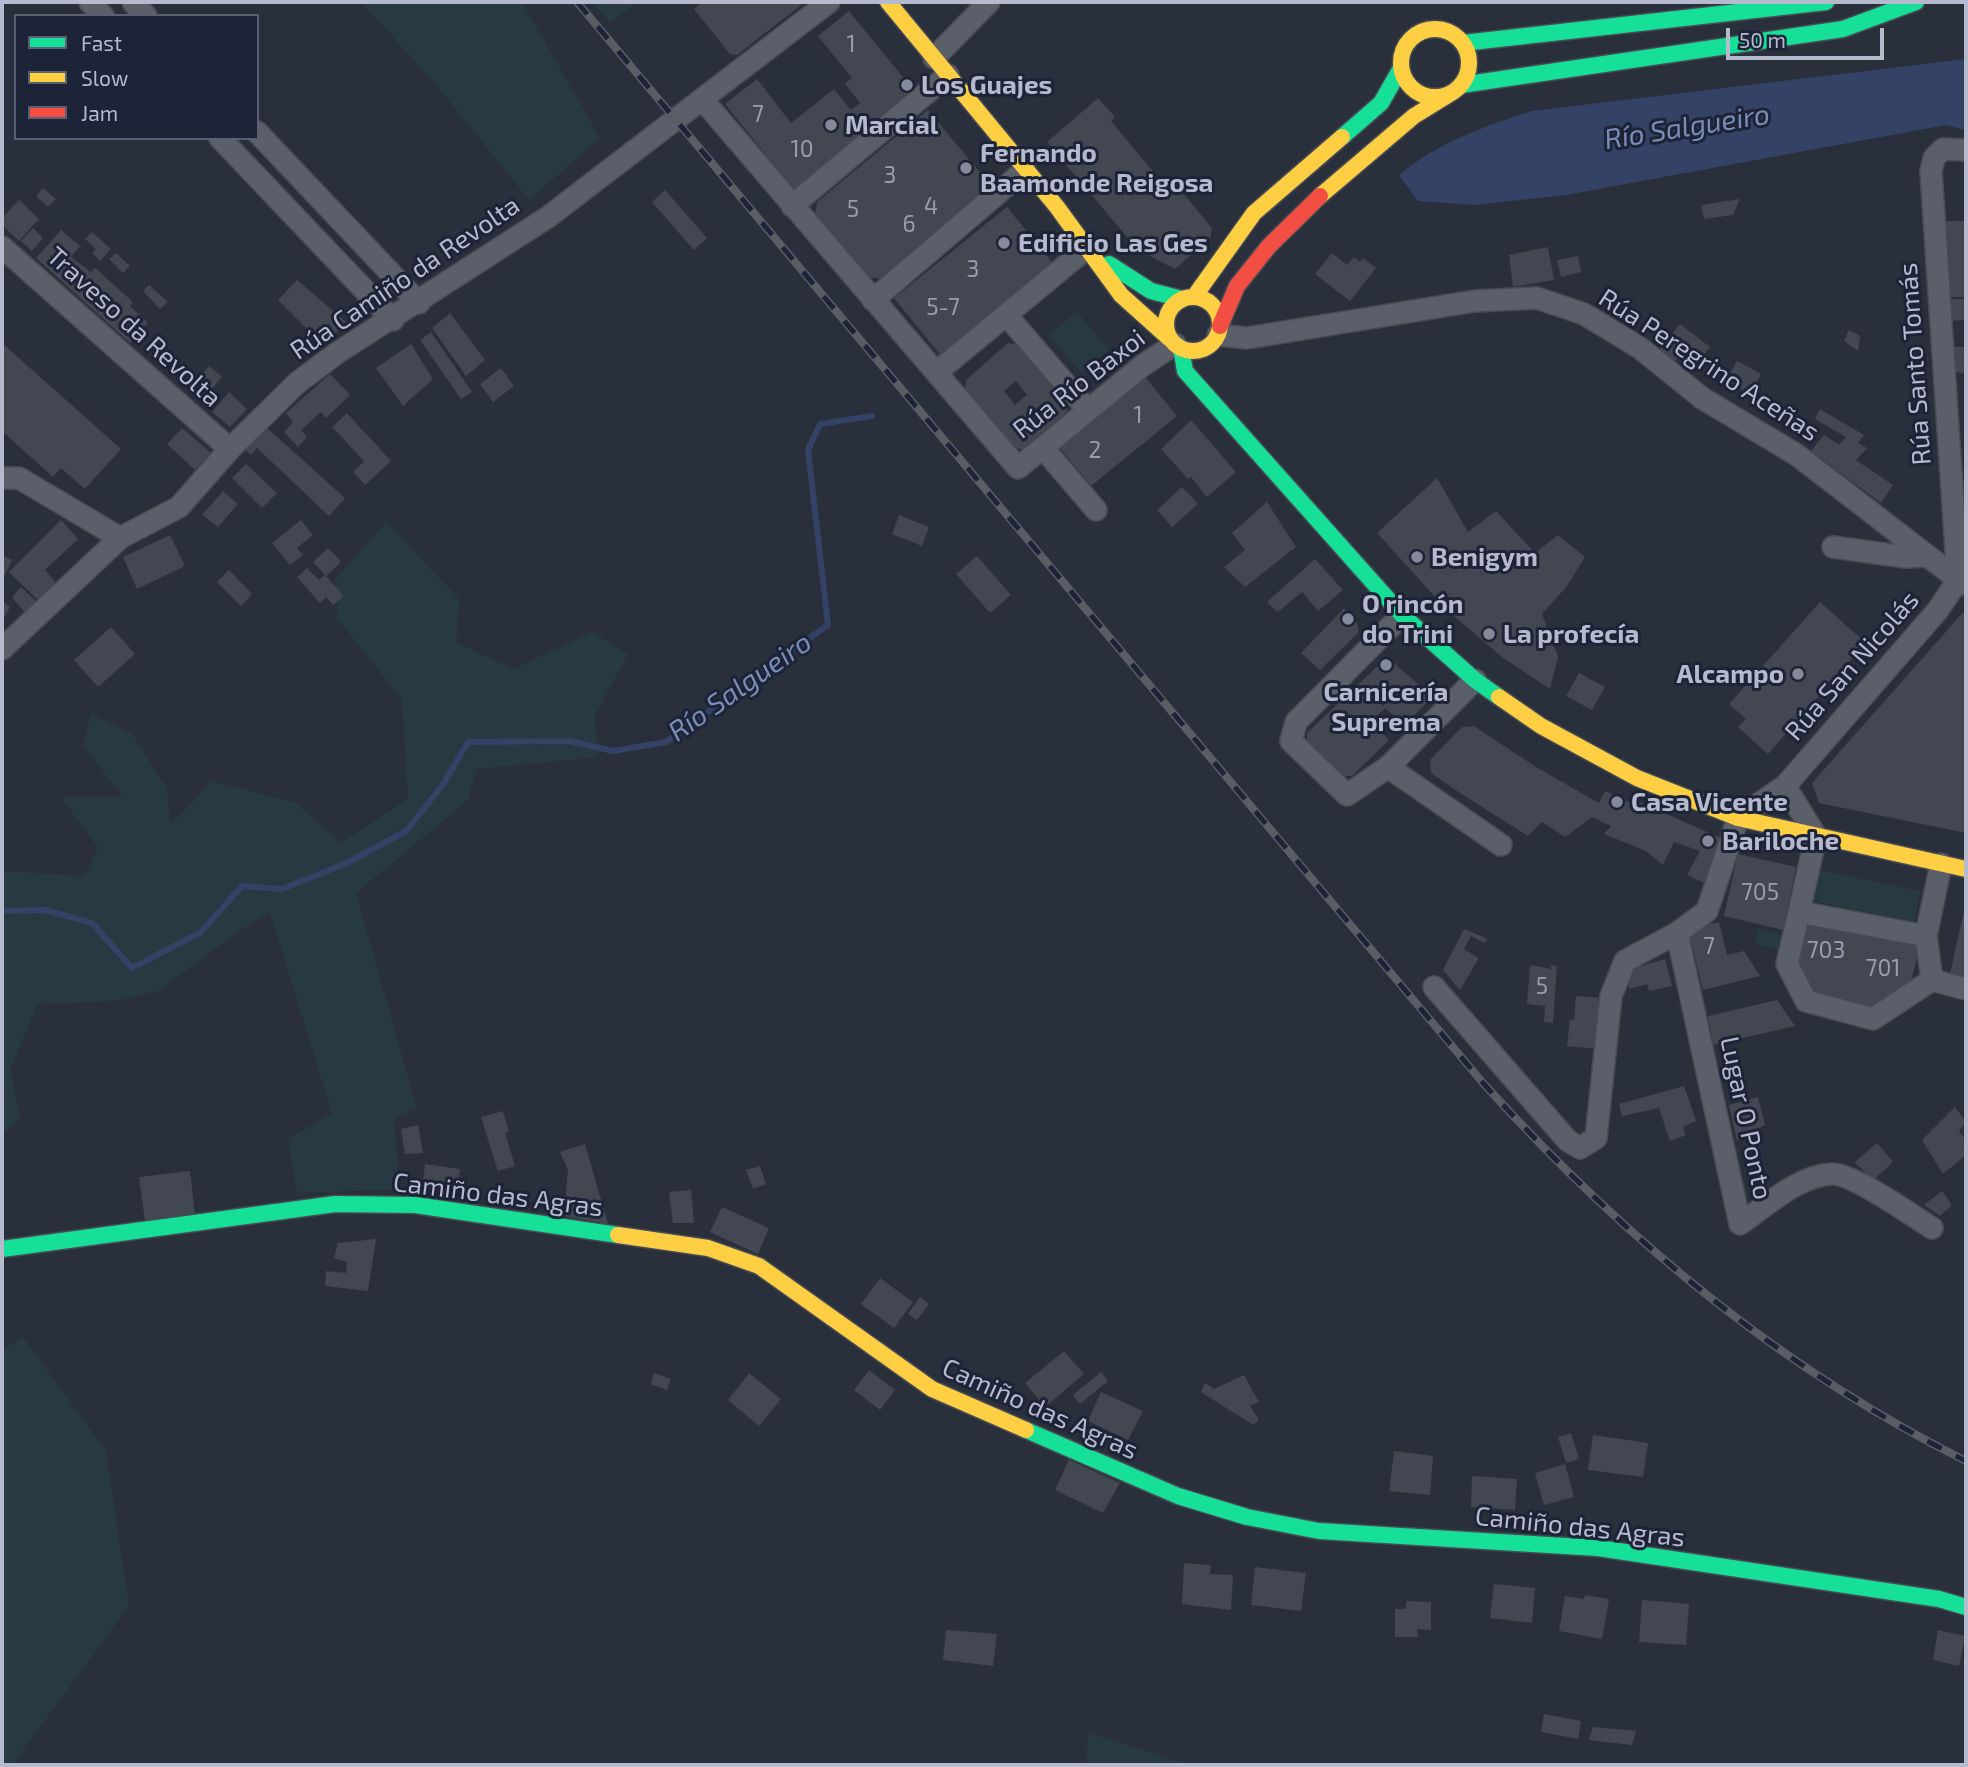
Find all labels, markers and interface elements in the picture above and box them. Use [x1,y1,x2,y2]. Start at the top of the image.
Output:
legend [14,14,259,140]
scale bar [1730,14,1888,58]
text: 50 m [1739,27,1786,52]
text: Fast [81,30,122,55]
house number: 1 [846,30,856,58]
text: Slow [81,65,128,90]
place label: Los Guajes [921,69,1052,101]
marker: Los Guajes [899,77,915,93]
water label: Río Salgueiro [1602,97,1772,157]
text: Jam [81,100,118,125]
house number: 7 [752,100,764,128]
place label: Marcial [845,109,938,141]
marker: Marcial [823,117,839,133]
house number: 10 [790,135,814,163]
place label: Fernando Baamonde Reigosa [980,137,1213,198]
marker: Fernando Baamonde Reigosa [958,160,974,176]
house number: 3 [884,161,896,189]
street label: Rúa Camiño da Revolta [284,190,526,366]
house number: 4 [924,192,938,220]
house number: 5 [847,195,859,223]
house number: 6 [902,210,916,238]
place label: Edificio Las Ges [1018,227,1208,259]
marker: Edificio Las Ges [996,235,1012,251]
street label: Traveso da Revolta [40,241,228,413]
house number: 3 [967,255,979,283]
street label: Rúa Santo Tomás [1892,262,1938,466]
street label: Rúa Peregrino Aceñas [1593,282,1825,448]
house number: 5-7 [926,293,960,321]
street label: Rúa Río Baxoi [1007,323,1151,445]
house number: 1 [1133,401,1143,429]
house number: 2 [1089,436,1101,464]
place label: Benigym [1431,541,1538,573]
marker: Benigym [1409,549,1425,565]
street label: Rúa San Nicolás [1779,585,1925,747]
place label: O rincón do Trini [1362,588,1463,650]
marker: O rincón do Trini [1340,611,1356,627]
place label: La profecía [1503,618,1639,650]
water label: Río Salgueiro [662,625,818,749]
marker: La profecía [1481,626,1497,642]
marker: Carnicería Suprema [1378,657,1394,673]
place label: Alcampo [1677,658,1784,690]
marker: Alcampo [1790,666,1806,682]
place label: Carnicería Suprema [1324,676,1448,738]
place label: Casa Vicente [1631,786,1788,818]
marker: Casa Vicente [1609,794,1625,810]
place label: Bariloche [1722,825,1839,857]
marker: Bariloche [1700,833,1716,849]
house number: 705 [1741,878,1779,906]
house number: 7 [1703,932,1715,960]
house number: 703 [1807,936,1845,964]
house number: 701 [1866,954,1900,982]
house number: 5 [1536,972,1548,1000]
street label: Lugar O Ponto [1713,1034,1779,1202]
street label: Camiño das Agras [392,1167,604,1223]
street label: Camiño das Agras [937,1352,1143,1466]
street label: Camiño das Agras [1474,1500,1686,1554]

